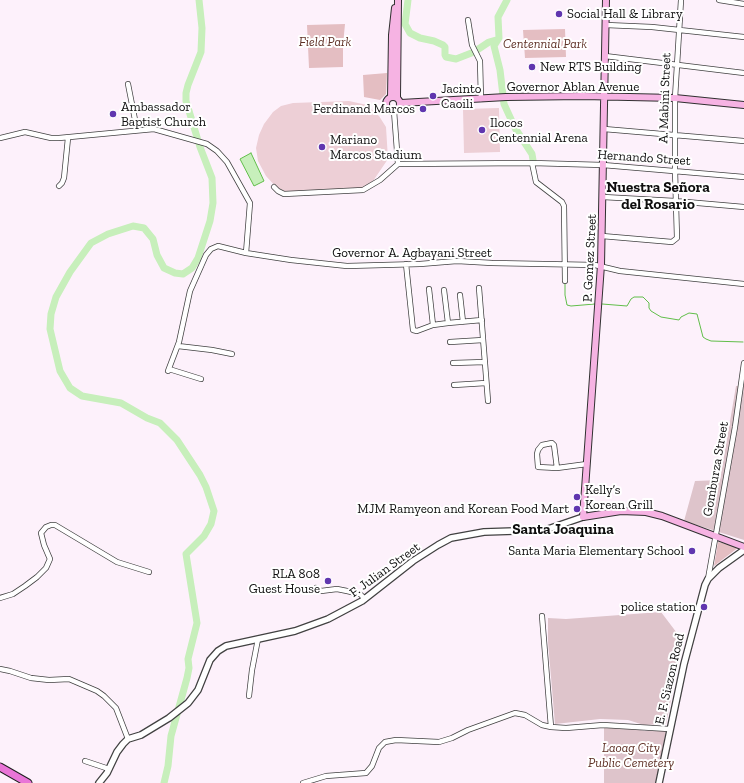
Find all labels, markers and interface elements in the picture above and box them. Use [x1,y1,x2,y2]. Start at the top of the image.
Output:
place label: Social Hall & Library [567,6,683,22]
marker: Social Hall & Library [554,9,564,19]
park label: Field Park [299,34,351,50]
park label: Centennial Park [503,36,587,52]
street label: A. Mabini Street [656,52,674,144]
place label: New RTS Building [540,59,642,75]
marker: New RTS Building [527,62,537,72]
street label: Governor Ablan Avenue [507,79,639,95]
place label: Jacinto Caoili [441,81,481,112]
marker: Jacinto Caoili [428,91,438,101]
place label: Ambassador Baptist Church [121,99,206,130]
place label: Ferdinand Marcos [313,101,415,117]
marker: Ferdinand Marcos [418,104,428,114]
marker: Ambassador Baptist Church [108,109,118,119]
place label: Ilocos Centennial Arena [490,115,588,146]
marker: Ilocos Centennial Arena [477,125,487,135]
place label: Mariano Marcos Stadium [330,132,422,163]
marker: Mariano Marcos Stadium [317,142,327,152]
street label: Hernando Street [597,147,691,169]
district label: Nuestra Señora del Rosario [606,179,710,214]
street label: P. Gomez Street [580,213,600,303]
street label: Governor A. Agbayani Street [332,245,492,261]
street label: Gomburza Street [700,420,732,518]
place label: Kelly’s Korean Grill [585,482,653,513]
marker: Kelly’s Korean Grill [572,492,582,502]
place label: MJM Ramyeon and Korean Food Mart [357,501,569,517]
marker: MJM Ramyeon and Korean Food Mart [572,504,582,514]
district label: Santa Joaquina [512,521,614,539]
street label: F. Julian Street [347,539,423,601]
place label: Santa Maria Elementary School [508,543,684,559]
marker: Santa Maria Elementary School [687,546,697,556]
place label: RLA 808 Guest House [249,566,320,597]
marker: RLA 808 Guest House [323,576,333,586]
place label: police station [621,599,696,615]
marker: police station [699,602,709,612]
street label: E. F. Siazon Road [652,632,688,726]
park label: Laoag City Public Cemetery [588,740,674,771]

